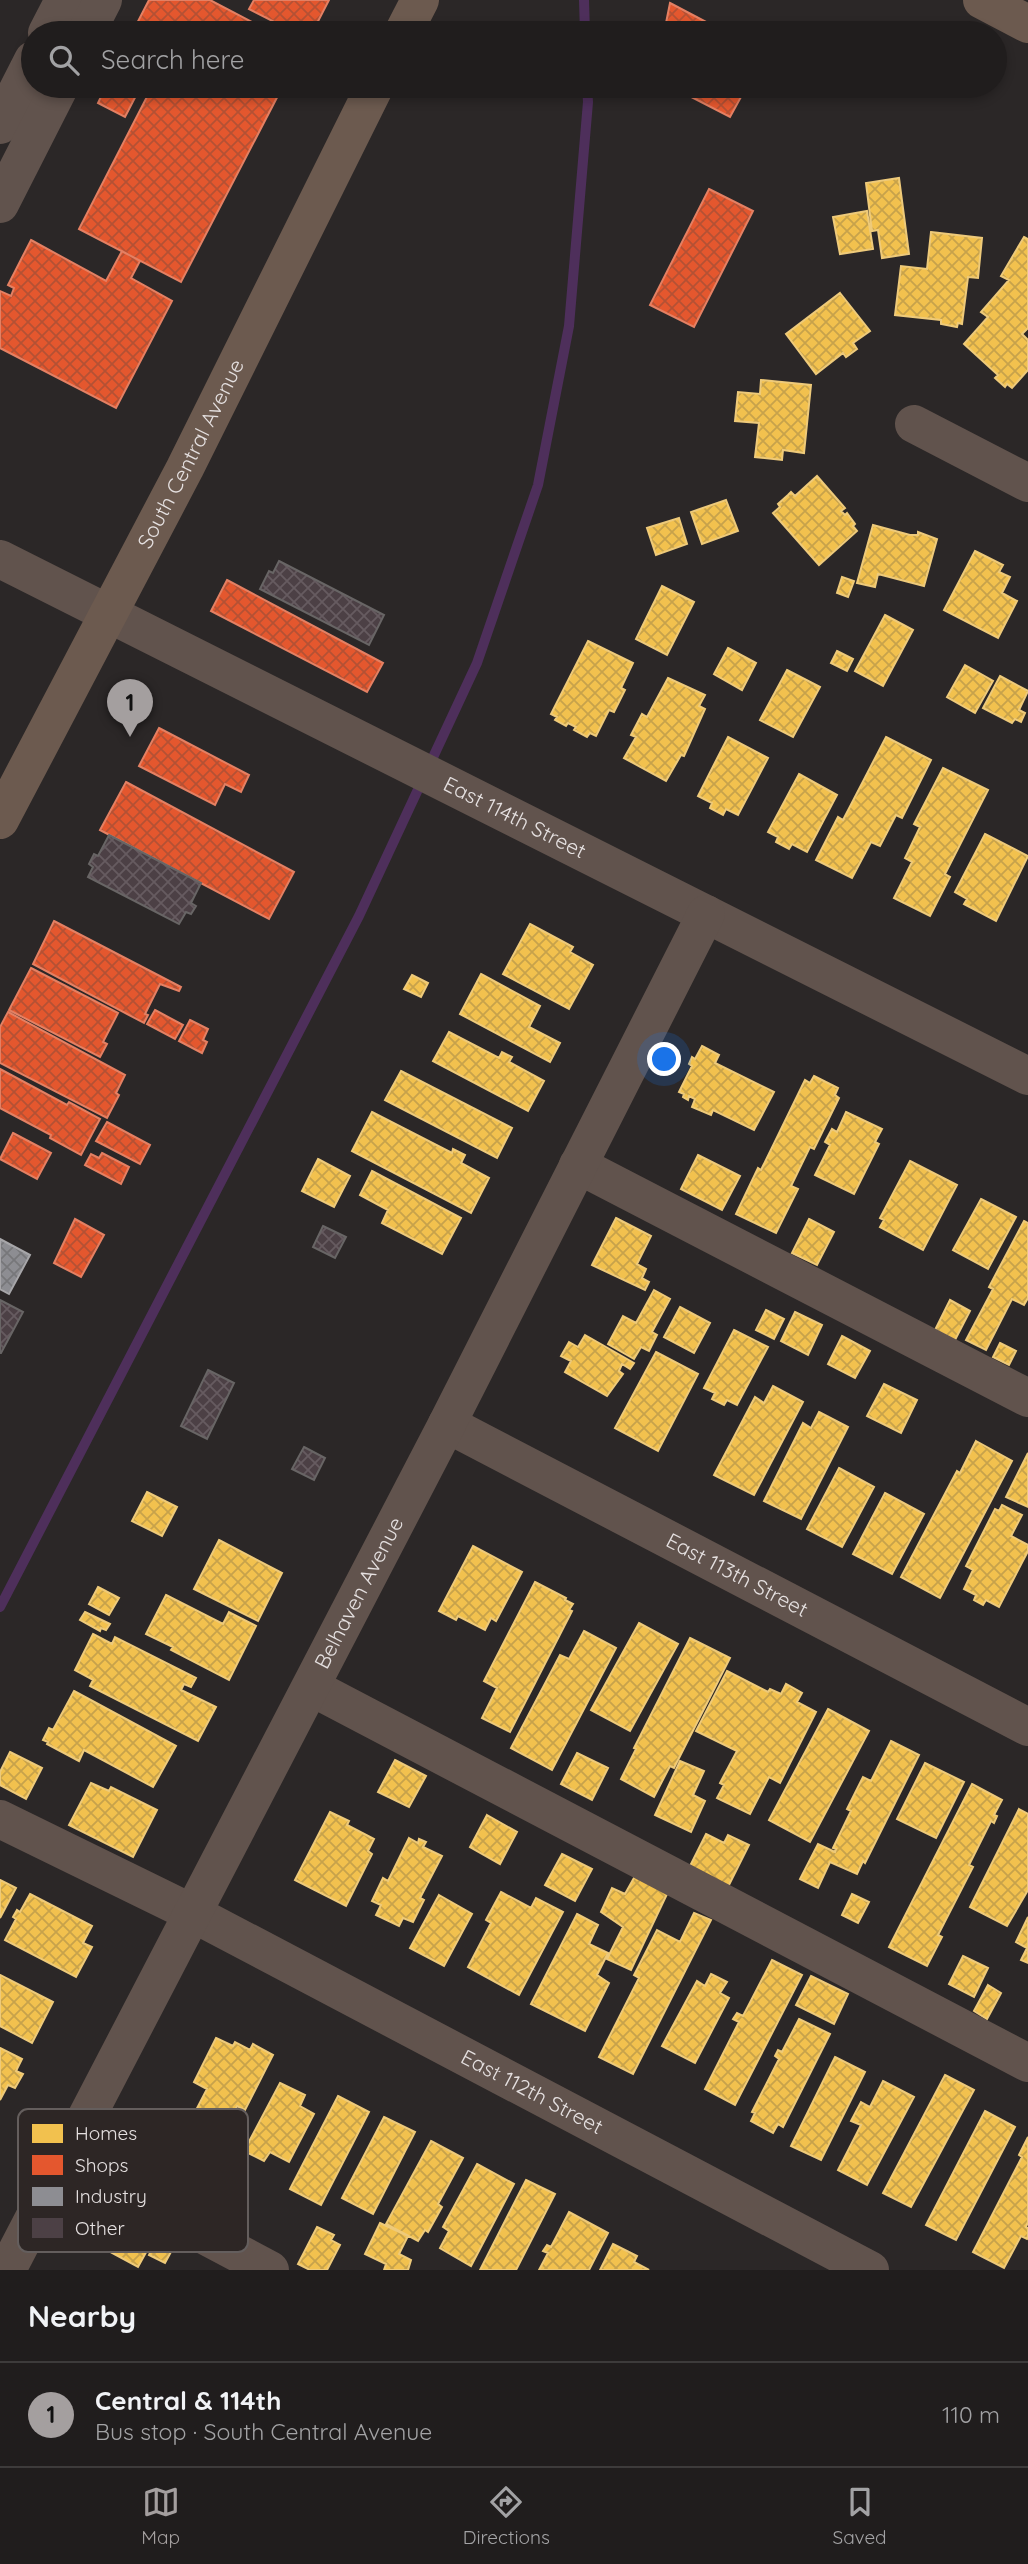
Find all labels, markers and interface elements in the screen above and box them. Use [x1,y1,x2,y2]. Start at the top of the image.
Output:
search box [21,21,1007,98]
icon: search [45,41,83,79]
text: Search here [101,43,245,76]
street label: South Central Avenue [131,354,249,553]
pin: 1 [107,679,153,737]
street label: East 114th Street [440,770,591,864]
your location [647,1042,681,1076]
street label: Belhaven Avenue [308,1512,408,1673]
street label: East 113th Street [662,1527,813,1622]
street label: East 112th Street [457,2043,608,2139]
legend [18,2109,248,2252]
text: Homes [75,2121,137,2145]
text: Shops [75,2153,128,2177]
text: Industry [75,2184,147,2208]
text: Other [75,2216,126,2240]
text: Nearby [28,2297,136,2335]
text: Central & 114th [95,2384,281,2417]
text: 1 [47,2400,55,2429]
text: 110 m [942,2400,1000,2429]
text: Bus stop · South Central Avenue [95,2417,432,2446]
tab: Map [141,2483,180,2549]
tab: Directions [463,2483,550,2549]
tab: Saved [832,2483,887,2549]

